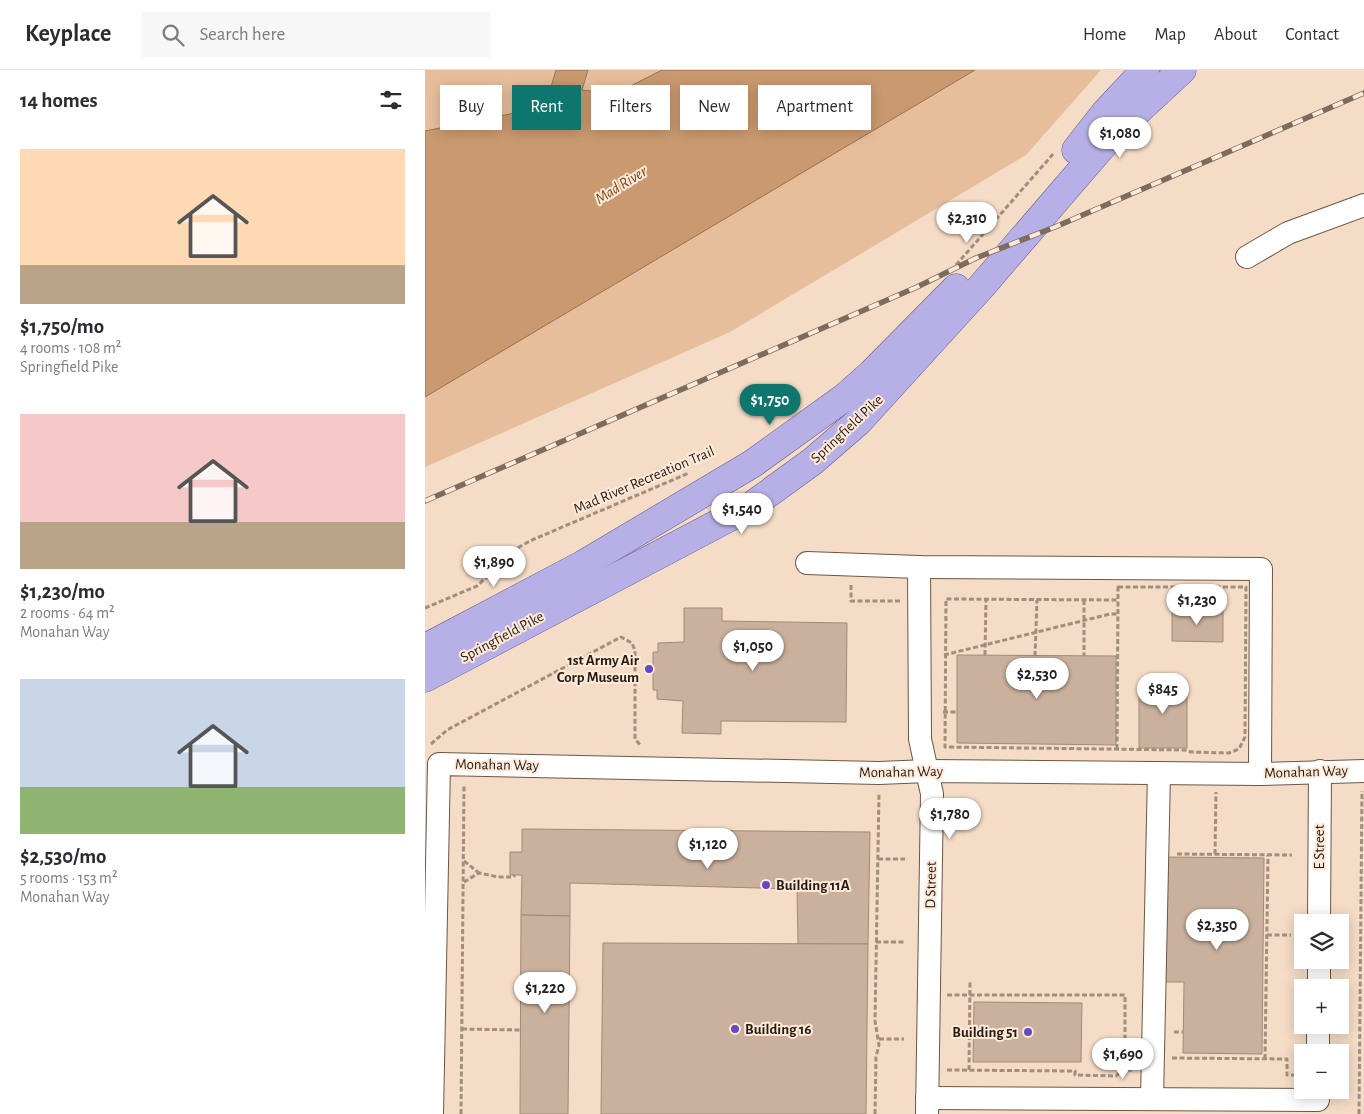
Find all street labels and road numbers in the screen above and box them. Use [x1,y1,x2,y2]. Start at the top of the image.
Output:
street label: Springfield Pike [808,392,886,466]
street label: Mad River Recreation Trail [571,444,717,516]
street label: Springfield Pike [458,609,546,665]
street label: Monahan Way [455,757,540,773]
street label: Monahan Way [1264,763,1349,781]
street label: Monahan Way [859,764,944,780]
street label: E Street [1312,824,1327,870]
street label: D Street [923,861,939,909]

